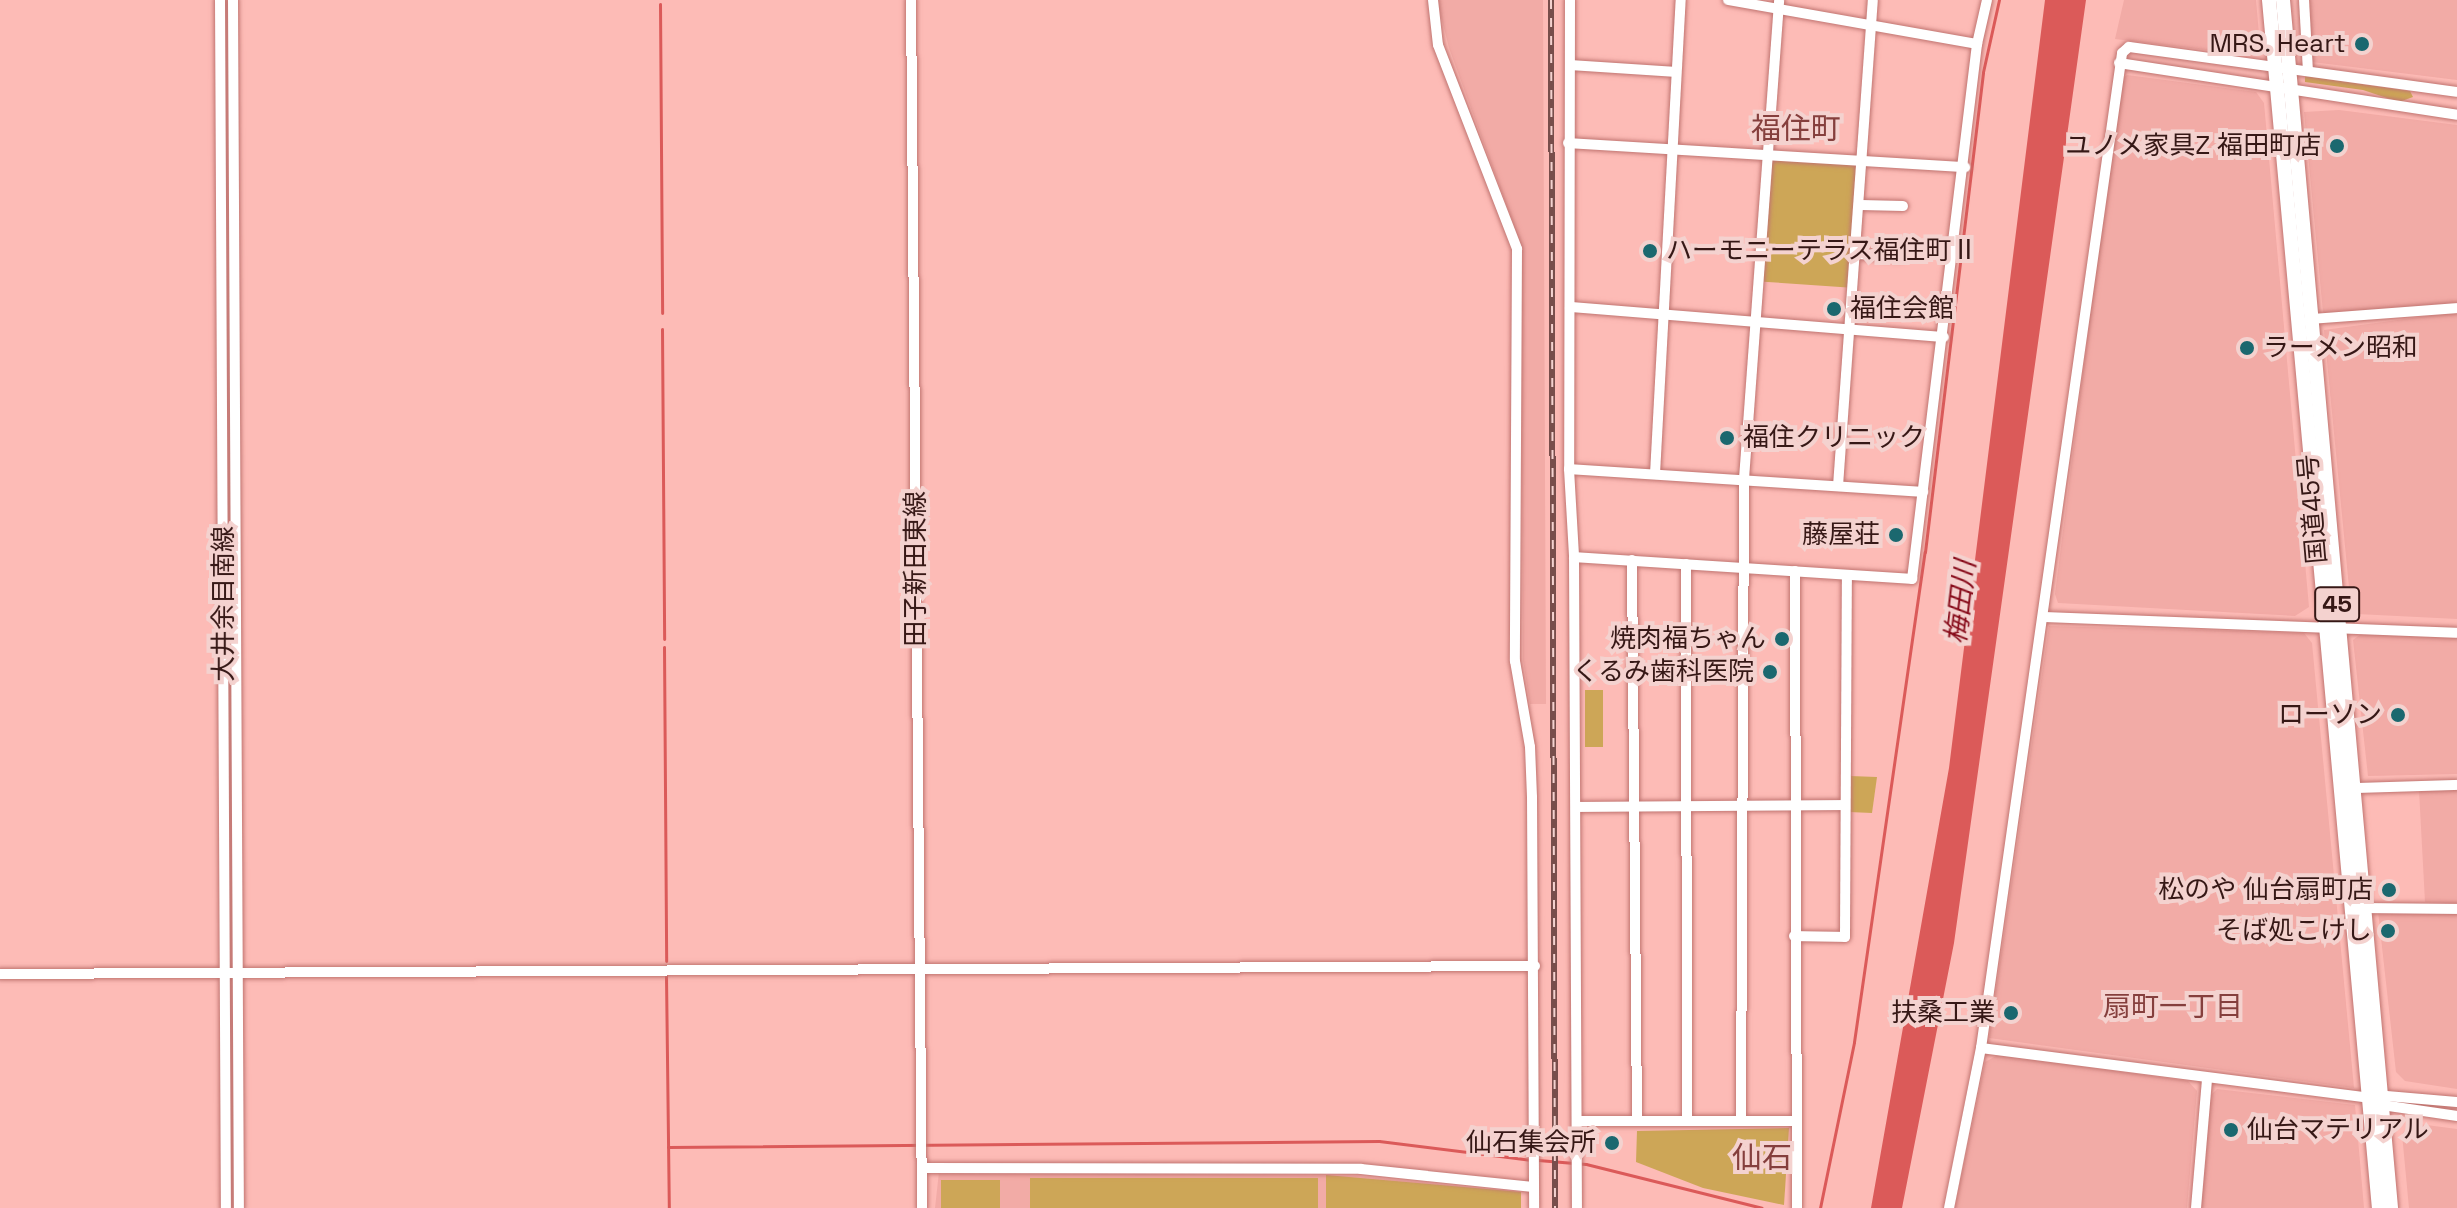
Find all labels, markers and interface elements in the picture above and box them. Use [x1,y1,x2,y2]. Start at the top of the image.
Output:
place label: MRS. Heart [2209,28,2346,60]
marker: MRS. Heart [2353,35,2371,53]
district label: 福住町 [1751,111,1841,147]
place label: ユノメ家具Z 福田町店 [2065,130,2321,162]
marker: ユノメ家具Z 福田町店 [2328,137,2346,155]
place label: ハーモニーテラス福住町Ⅱ [1666,235,1978,267]
marker: ハーモニーテラス福住町Ⅱ [1641,242,1659,260]
place label: 福住会館 [1850,293,1954,325]
marker: 福住会館 [1825,300,1843,318]
place label: ラーメン昭和 [2263,332,2419,364]
marker: ラーメン昭和 [2238,339,2256,357]
place label: 福住クリニック [1743,422,1925,454]
marker: 福住クリニック [1718,429,1736,447]
street label: 国道45号 [2293,453,2333,565]
street label: 田子新田東線 [900,491,932,647]
place label: 藤屋荘 [1802,519,1880,551]
street label: 大井余目南線 [208,526,240,682]
marker: 藤屋荘 [1887,526,1905,544]
water label: 梅田川 [1938,558,1982,646]
road number: 45 [2313,584,2361,624]
place label: 焼肉福ちゃん [1610,623,1766,655]
marker: 焼肉福ちゃん [1773,630,1791,648]
place label: くるみ歯科医院 [1572,656,1754,688]
marker: くるみ歯科医院 [1761,663,1779,681]
place label: ローソン [2278,699,2382,731]
marker: ローソン [2389,706,2407,724]
place label: 松のや 仙台扇町店 [2158,874,2373,906]
marker: 松のや 仙台扇町店 [2380,881,2398,899]
place label: そば処こけし [2216,915,2372,947]
marker: そば処こけし [2379,922,2397,940]
district label: 扇町一丁目 [2103,989,2243,1023]
place label: 扶桑工業 [1891,997,1995,1029]
marker: 扶桑工業 [2002,1004,2020,1022]
place label: 仙台マテリアル [2247,1114,2429,1146]
marker: 仙台マテリアル [2222,1121,2240,1139]
place label: 仙石集会所 [1466,1127,1596,1159]
marker: 仙石集会所 [1603,1134,1621,1152]
district label: 仙石 [1732,1140,1792,1176]

